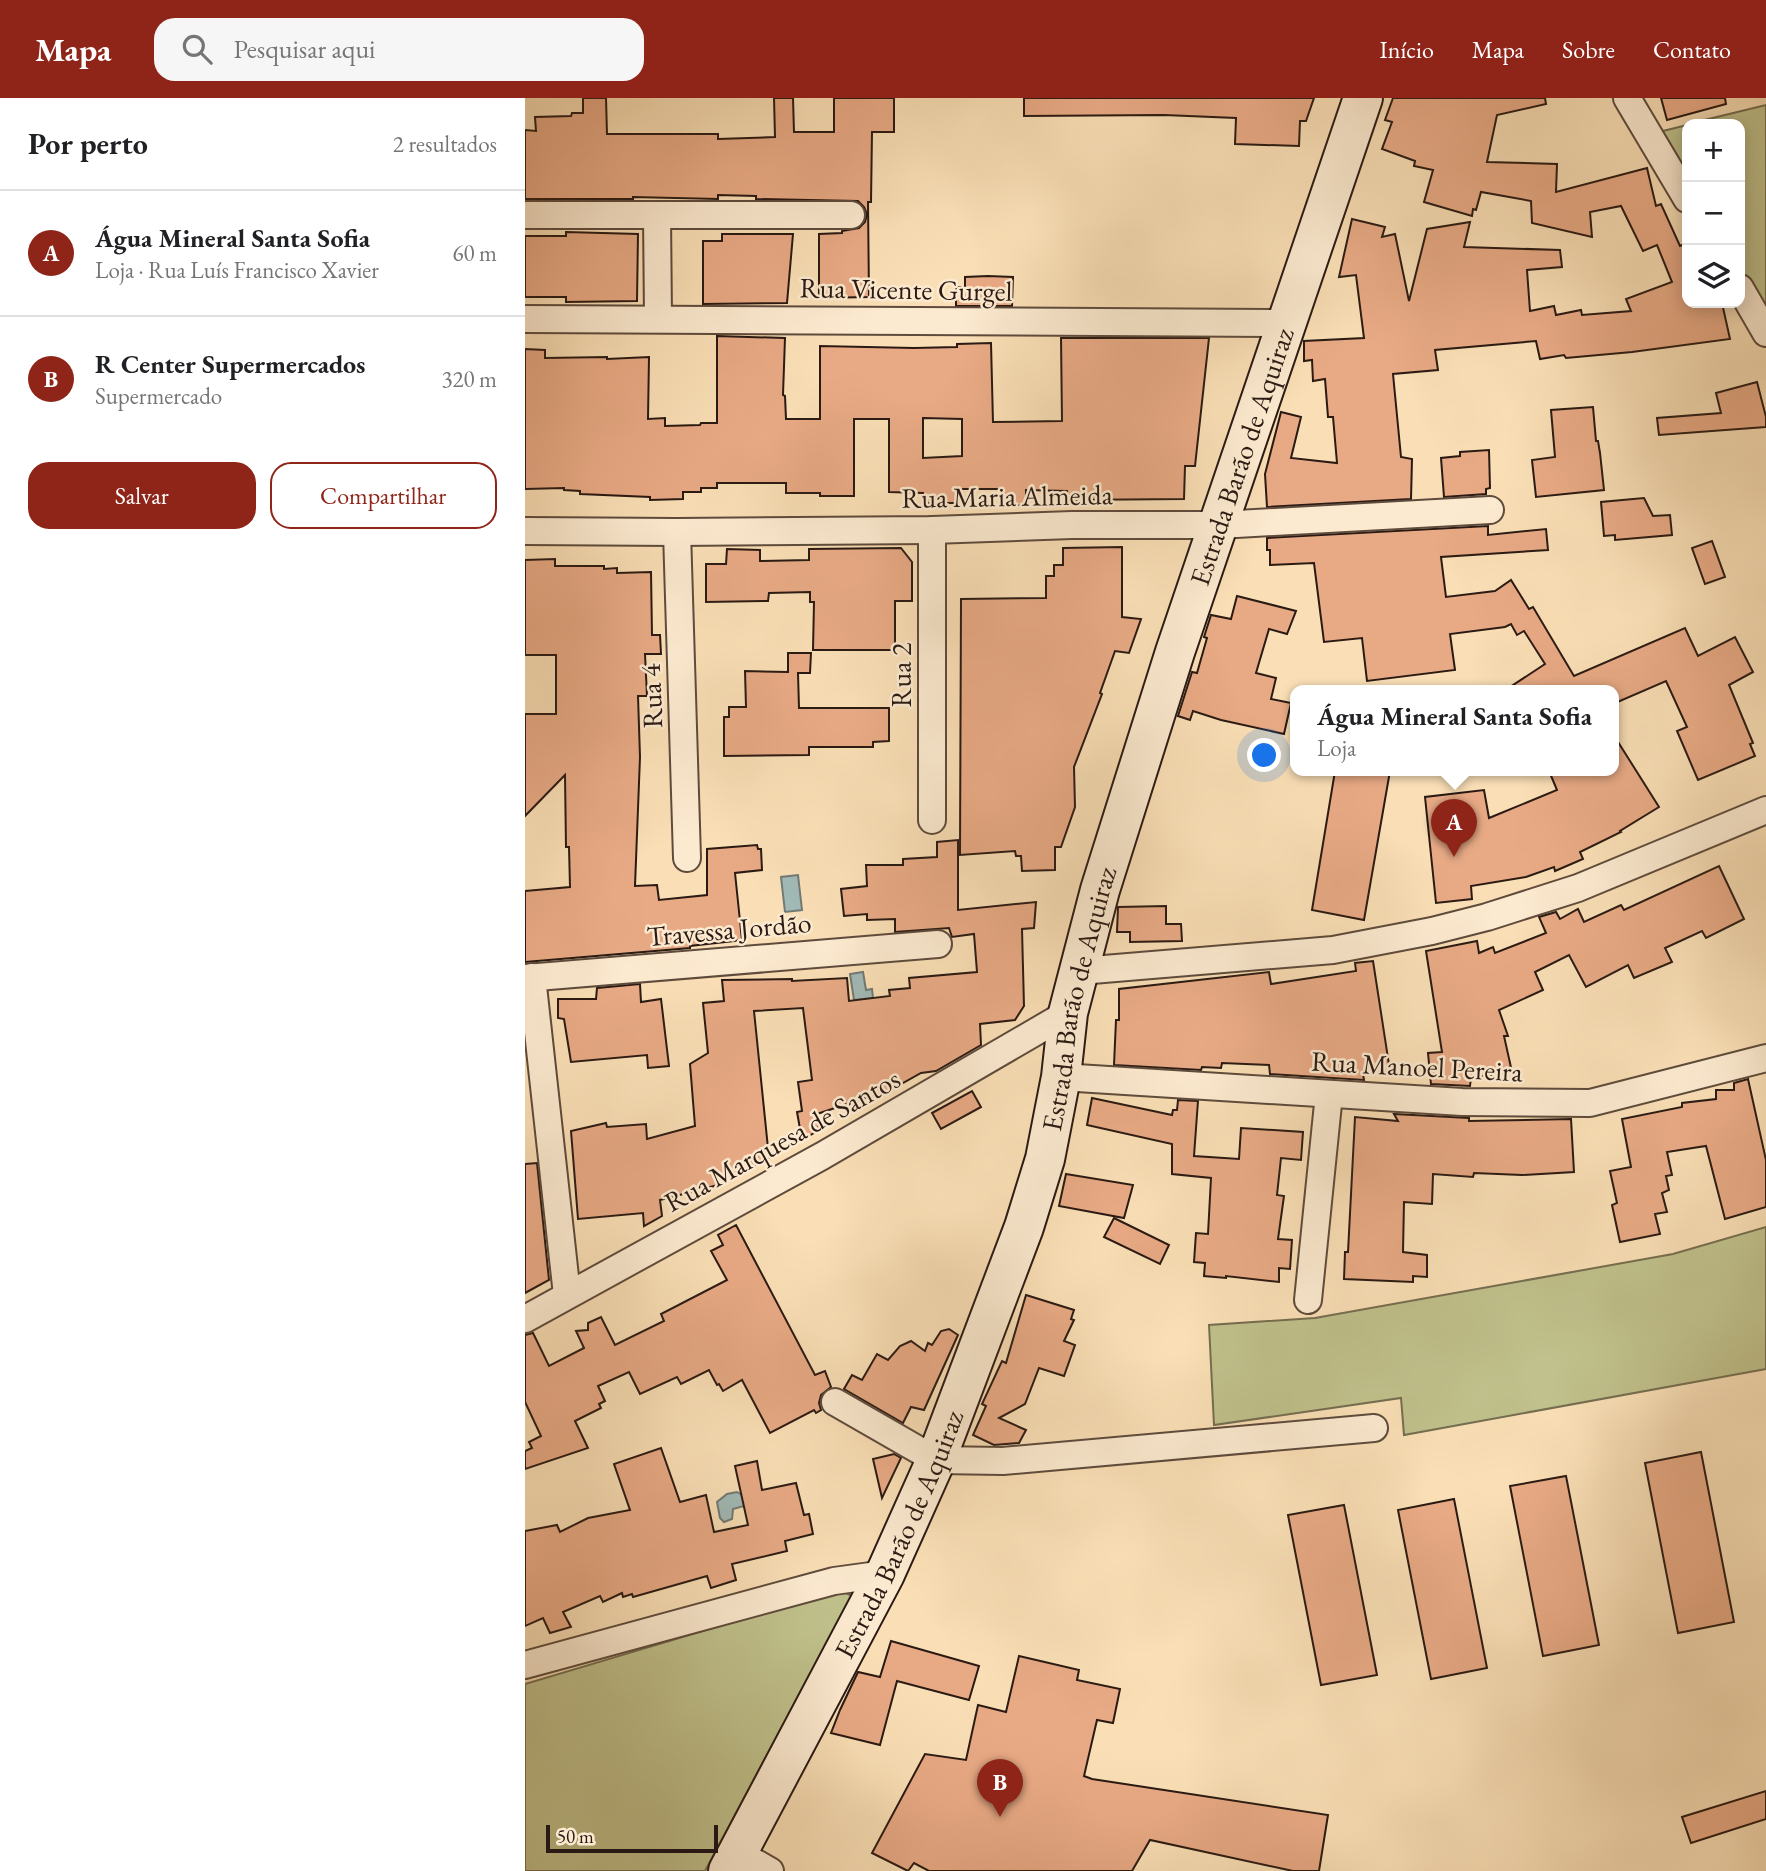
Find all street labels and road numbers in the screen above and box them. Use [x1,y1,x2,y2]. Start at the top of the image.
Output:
street label: Rua Vicente Gurgel [799,269,1013,309]
street label: Estrada Barão de Aquiraz [1181,323,1302,590]
street label: Rua Maria Almeida [901,476,1114,516]
street label: Rua 2 [883,642,919,707]
street label: Rua 4 [632,662,670,729]
street label: Estrada Barão de Aquiraz [1033,861,1124,1134]
street label: Travessa Jordão [645,904,813,954]
street label: Rua Manoel Pereira [1310,1042,1525,1090]
street label: Rua Marquesa de Santos [658,1060,906,1220]
street label: Estrada Barão de Aquiraz [826,1405,971,1664]

